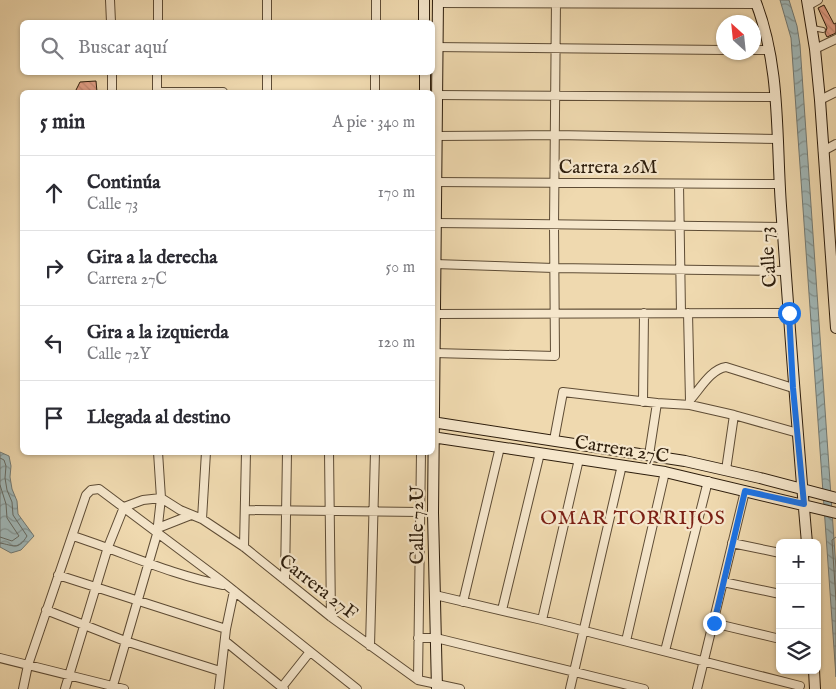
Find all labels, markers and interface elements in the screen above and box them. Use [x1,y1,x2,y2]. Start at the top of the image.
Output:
north arrow [716,15,761,60]
search box [20,20,435,75]
icon: search [38,34,66,62]
text: Buscar aquí [78,36,167,60]
text: 5 min [40,109,85,136]
text: A pie · 340 m [332,113,415,133]
street label: Carrera 26M [559,156,657,180]
text: Continúa [87,171,161,195]
icon: ahead [40,179,68,207]
text: 170 m [378,183,415,203]
text: Calle 73 [87,195,138,215]
street label: Calle 73 [755,226,783,288]
text: Gira a la derecha [87,246,217,270]
icon: right [40,254,68,282]
text: 50 m [386,258,415,278]
text: Carrera 27C [87,270,167,290]
route start [778,302,801,325]
text: Gira a la izquierda [87,321,229,345]
icon: left [40,329,68,357]
text: 120 m [378,333,415,353]
text: Calle 72Y [87,345,151,365]
icon: arrive [40,404,68,432]
text: Llegada al destino [87,406,230,430]
street label: Carrera 27C [573,431,670,469]
street label: Calle 72U [406,485,430,564]
district label: OMAR TORRIJOS [540,506,726,531]
map controls [776,539,821,674]
button: + [776,539,821,584]
street label: Carrera 27F [274,549,362,626]
button: − [776,584,821,629]
route end [703,612,726,635]
button: layers [776,629,821,674]

